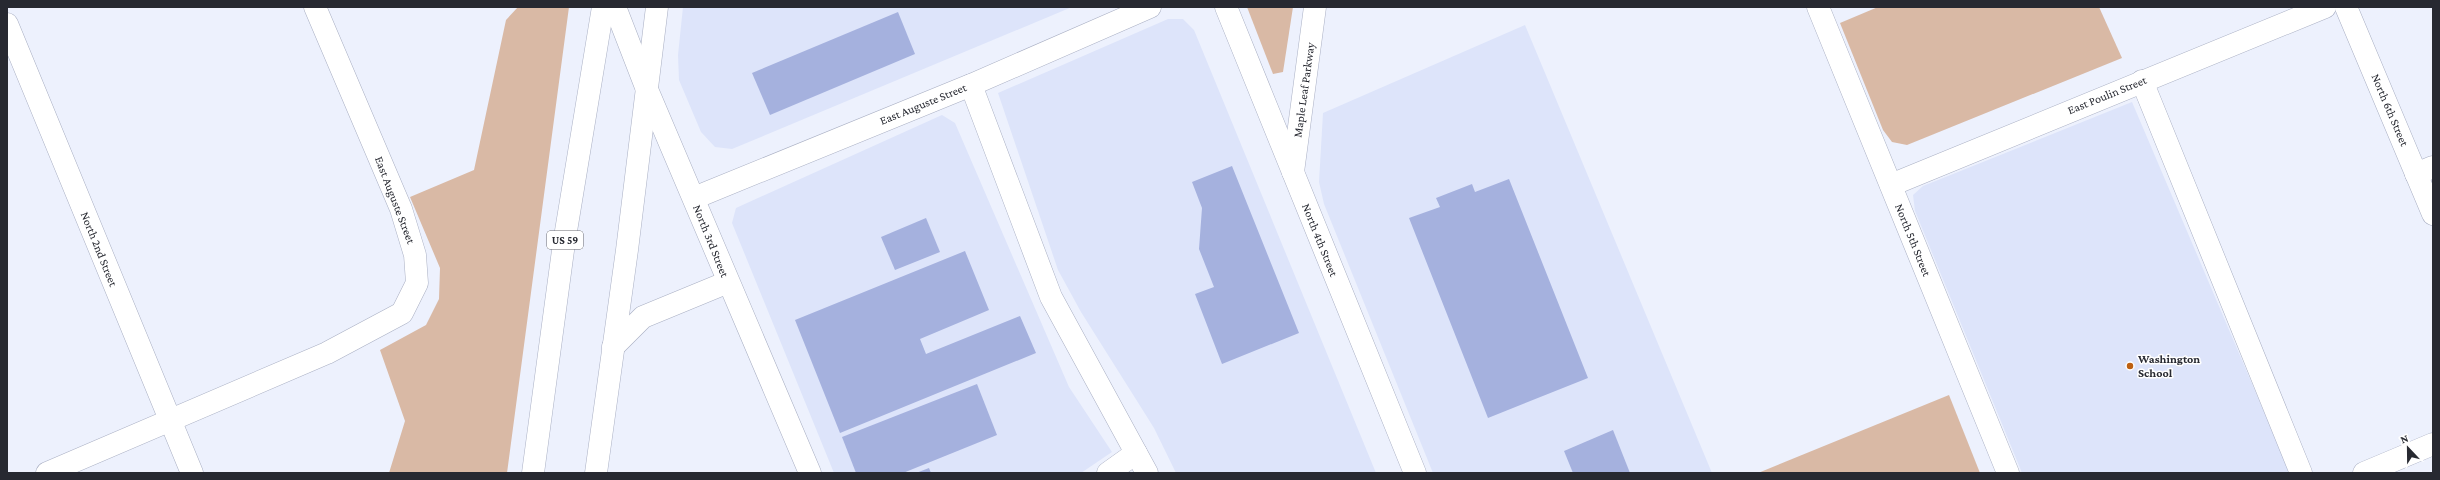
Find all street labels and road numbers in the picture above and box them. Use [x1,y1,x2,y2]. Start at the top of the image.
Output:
street label: Maple Leaf Parkway [1290,41,1318,139]
street label: East Poulin Street [2065,72,2150,117]
street label: North 6th Street [2368,72,2412,149]
street label: East Auguste Street [878,80,969,128]
street label: East Auguste Street [372,154,418,247]
street label: North 4th Street [1299,201,1341,280]
street label: North 5th Street [1892,202,1934,279]
street label: North 3rd Street [690,203,732,280]
street label: North 2nd Street [78,210,121,289]
road number: US 59 [547,231,583,249]

